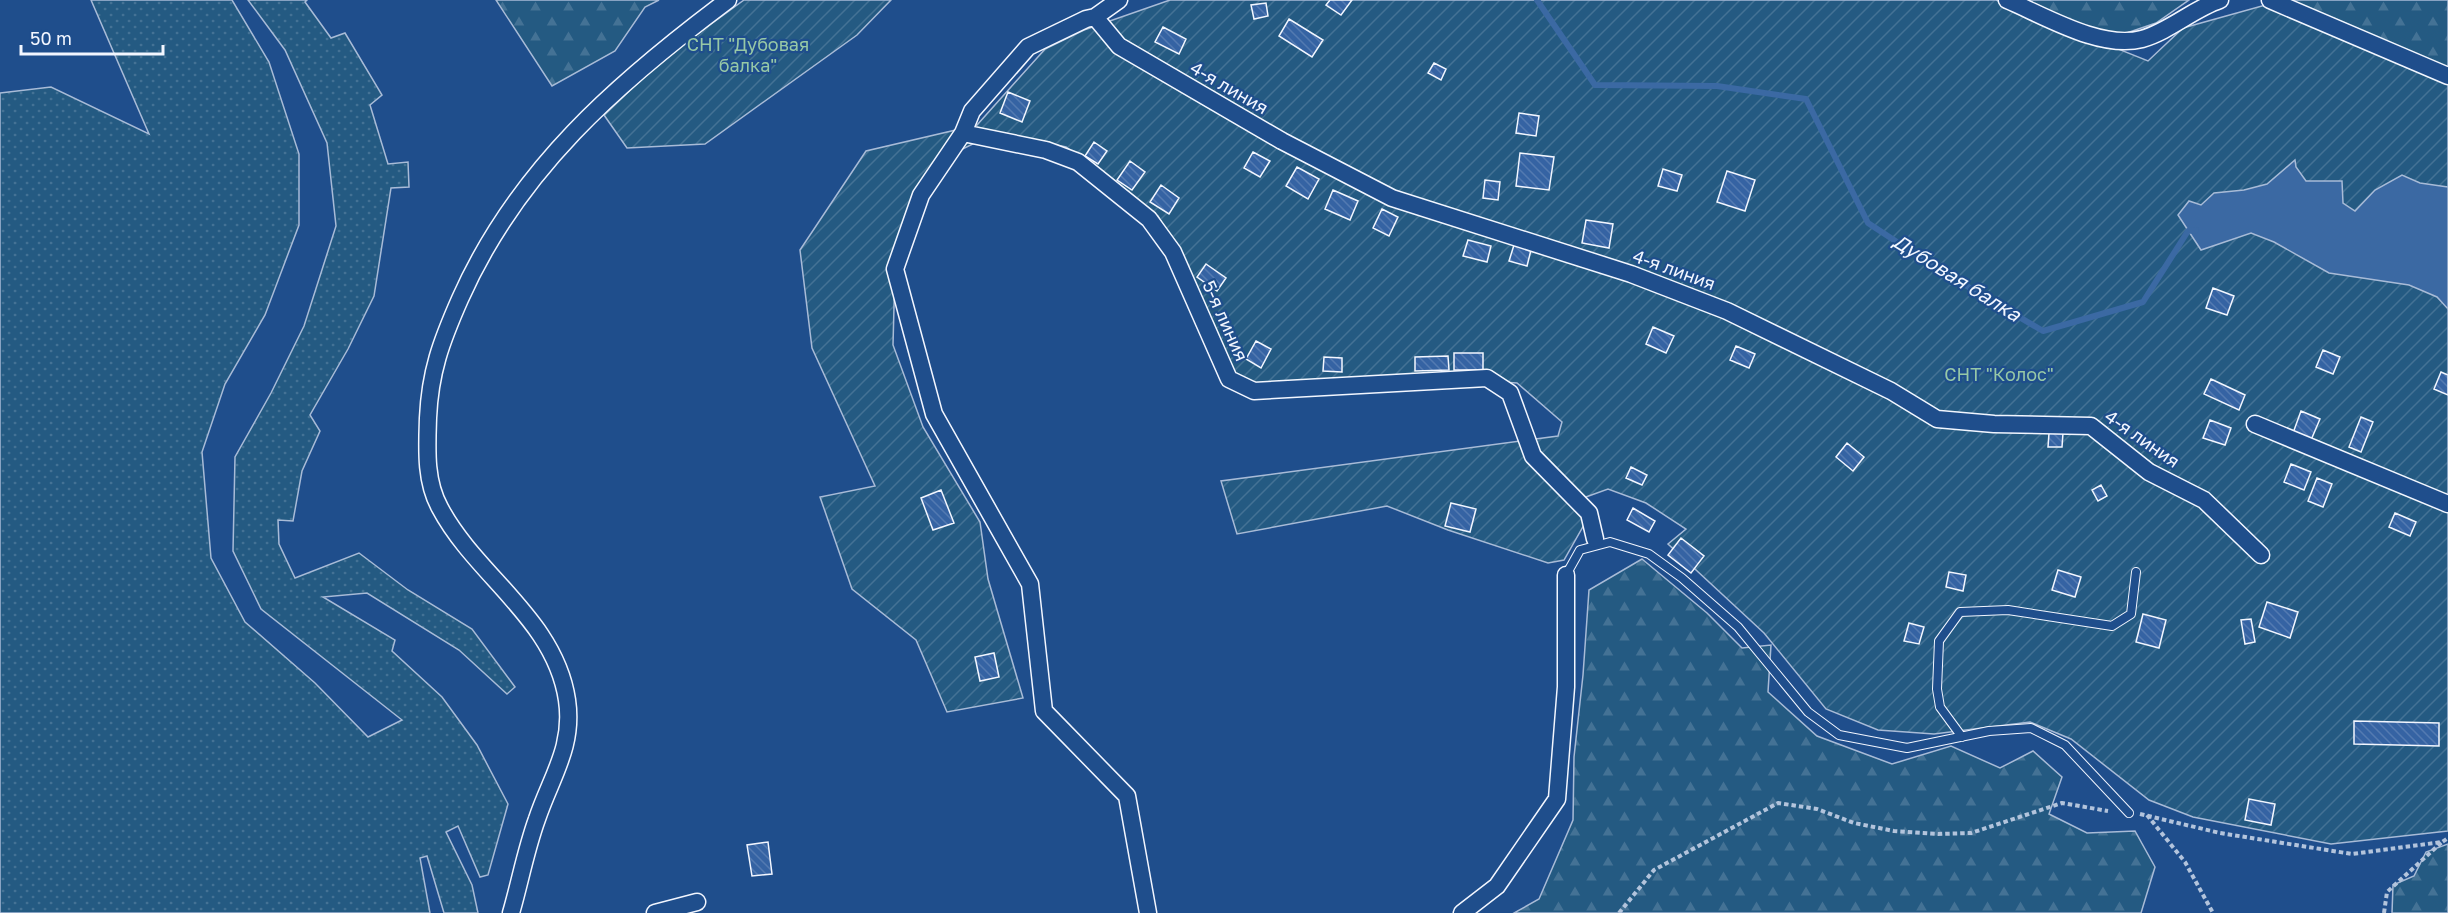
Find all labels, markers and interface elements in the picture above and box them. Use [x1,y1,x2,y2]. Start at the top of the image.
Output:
scale bar [21,18,164,56]
text: 50 m [30,27,72,49]
park label: СНТ "Дубовая балка" [687,33,809,76]
street label: 4-я линия [1187,56,1272,118]
water label: Дубовая балка [1888,228,2026,327]
street label: 4-я линия [1630,244,1719,294]
street label: 5-я линия [1198,277,1253,364]
park label: СНТ "Колос" [1944,363,2054,385]
street label: 4-я линия [2101,404,2184,472]

